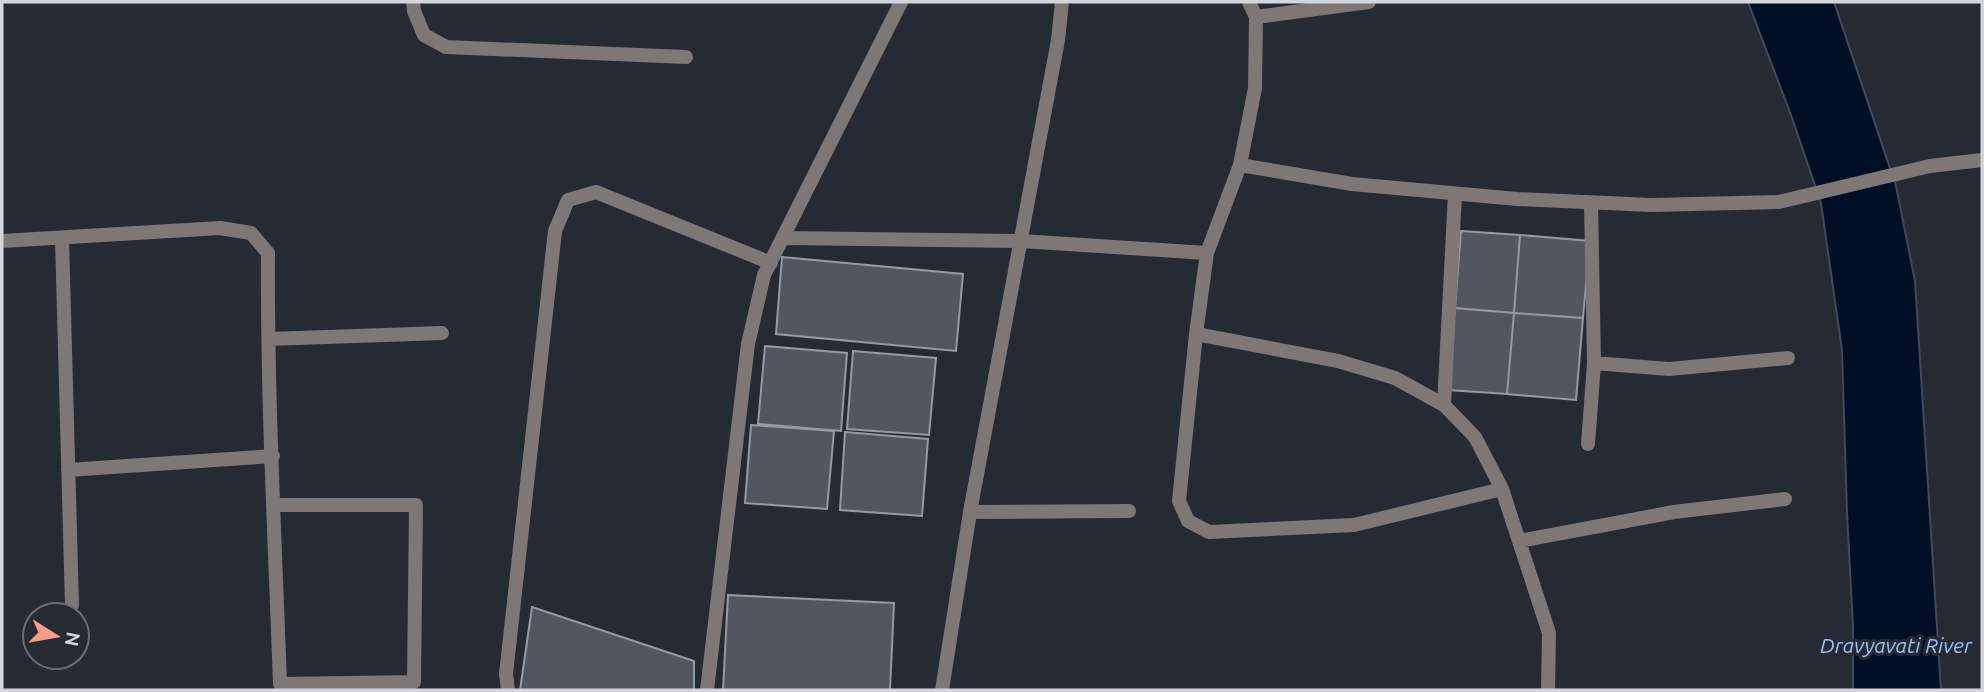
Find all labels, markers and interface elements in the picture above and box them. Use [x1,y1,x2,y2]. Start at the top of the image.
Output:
north arrow [21,601,91,671]
text: N [61,630,85,648]
water label: Dravyavati River [1820,633,1973,657]

